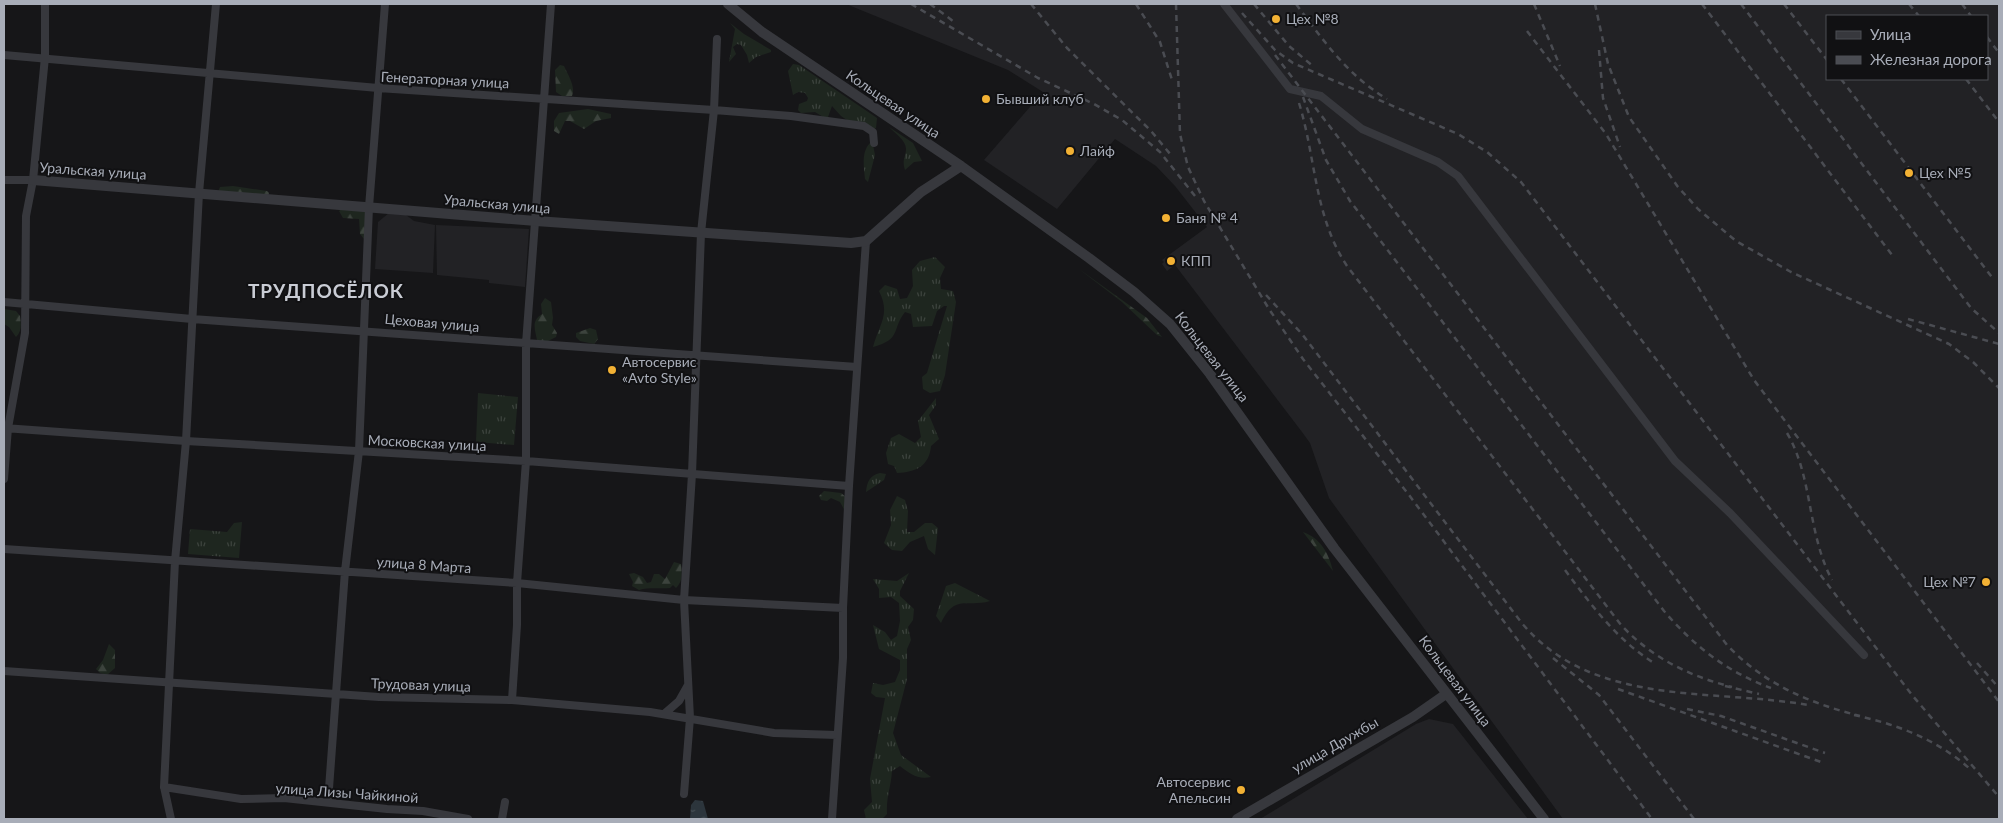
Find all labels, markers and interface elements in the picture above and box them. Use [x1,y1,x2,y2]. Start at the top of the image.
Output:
place label: Цех №8 [1286,10,1339,27]
marker: Цех №8 [1270,13,1282,25]
legend [1826,15,1988,80]
text: Улица [1870,25,1911,43]
text: Железная дорога [1870,50,1992,68]
street label: Кольцевая улица [843,66,944,141]
street label: Генераторная улица [380,68,510,91]
place label: Бывший клуб [996,90,1084,107]
marker: Бывший клуб [980,93,992,105]
place label: Лайф [1079,142,1115,159]
marker: Лайф [1064,145,1076,157]
street label: Уральская улица [39,158,147,183]
place label: Цех №5 [1919,164,1972,181]
marker: Цех №5 [1903,167,1915,179]
street label: Уральская улица [443,190,551,217]
place label: Баня № 4 [1176,209,1238,226]
marker: Баня № 4 [1160,212,1172,224]
place label: КПП [1181,252,1211,269]
marker: КПП [1165,255,1177,267]
district label: ТРУДПОСЁЛОК [248,279,404,302]
street label: Кольцевая улица [1172,308,1253,405]
street label: Цеховая улица [384,310,480,335]
place label: Автосервис «Avto Style» [622,353,697,386]
marker: Автосервис «Avto Style» [606,364,618,376]
street label: Московская улица [367,431,487,454]
street label: улица 8 Марта [376,553,472,576]
place label: Цех №7 [1923,573,1976,590]
marker: Цех №7 [1980,576,1992,588]
street label: Кольцевая улица [1416,632,1495,730]
street label: Трудовая улица [371,674,471,695]
street label: улица Дружбы [1289,713,1381,776]
place label: Автосервис Апельсин [1157,773,1231,806]
street label: улица Лизы Чайкиной [275,779,419,806]
marker: Автосервис Апельсин [1235,784,1247,796]

